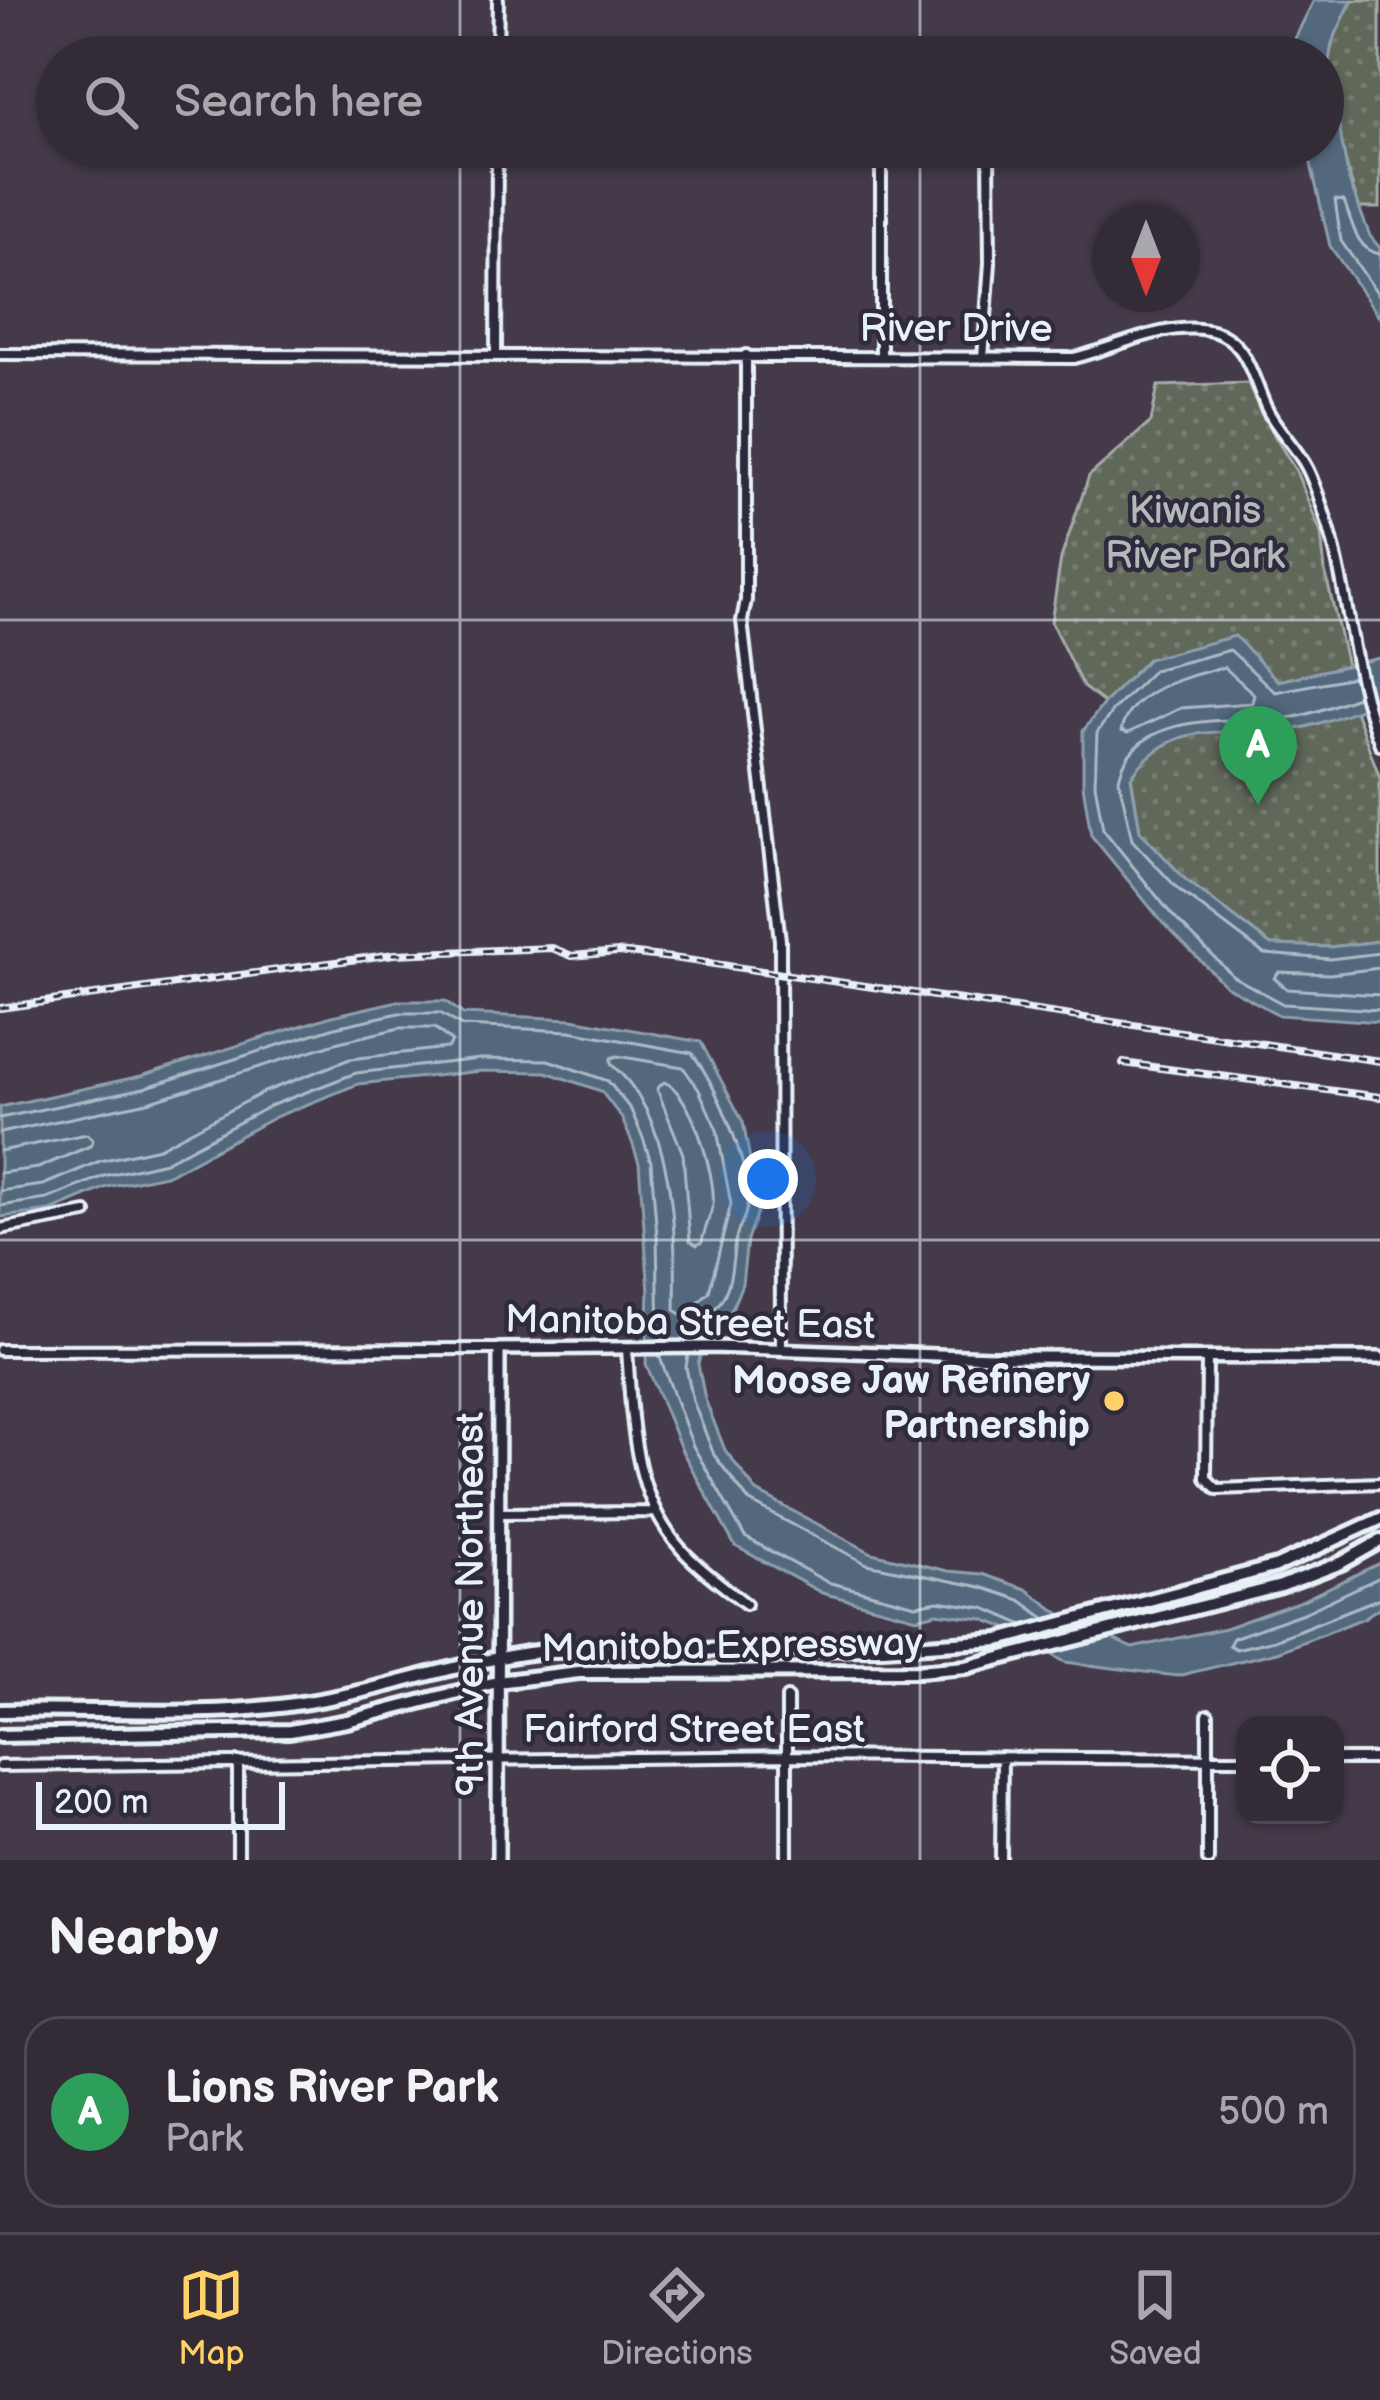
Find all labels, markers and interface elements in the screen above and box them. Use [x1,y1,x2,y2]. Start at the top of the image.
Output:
search box [36,36,1344,168]
icon: search [78,69,144,135]
text: Search here [174,75,423,130]
north arrow [1092,204,1200,312]
street label: River Drive [859,306,1053,353]
park label: Kiwanis River Park [1105,488,1286,580]
pin: A [1219,706,1297,805]
your location [738,1149,798,1209]
street label: Manitoba Street East [504,1297,875,1350]
place label: Moose Jaw Refinery Partnership [732,1358,1090,1450]
marker: Moose Jaw Refinery Partnership [1101,1388,1127,1414]
street label: 9th Avenue Northeast [448,1412,495,1796]
street label: Manitoba Expressway [541,1620,924,1673]
street label: Fairford Street East [523,1707,865,1754]
map controls [1236,1716,1344,1824]
button: locate [1236,1716,1344,1824]
scale bar [36,1776,285,1829]
text: 200 m [54,1783,148,1823]
text: Nearby [48,1908,219,1969]
text: Lions River Park [165,2061,499,2116]
text: A [78,2089,102,2136]
text: 500 m [1218,2089,1329,2136]
text: Park [165,2116,243,2163]
tab: Map [178,2262,245,2374]
tab: Directions [601,2262,753,2374]
tab: Saved [1109,2262,1202,2374]

